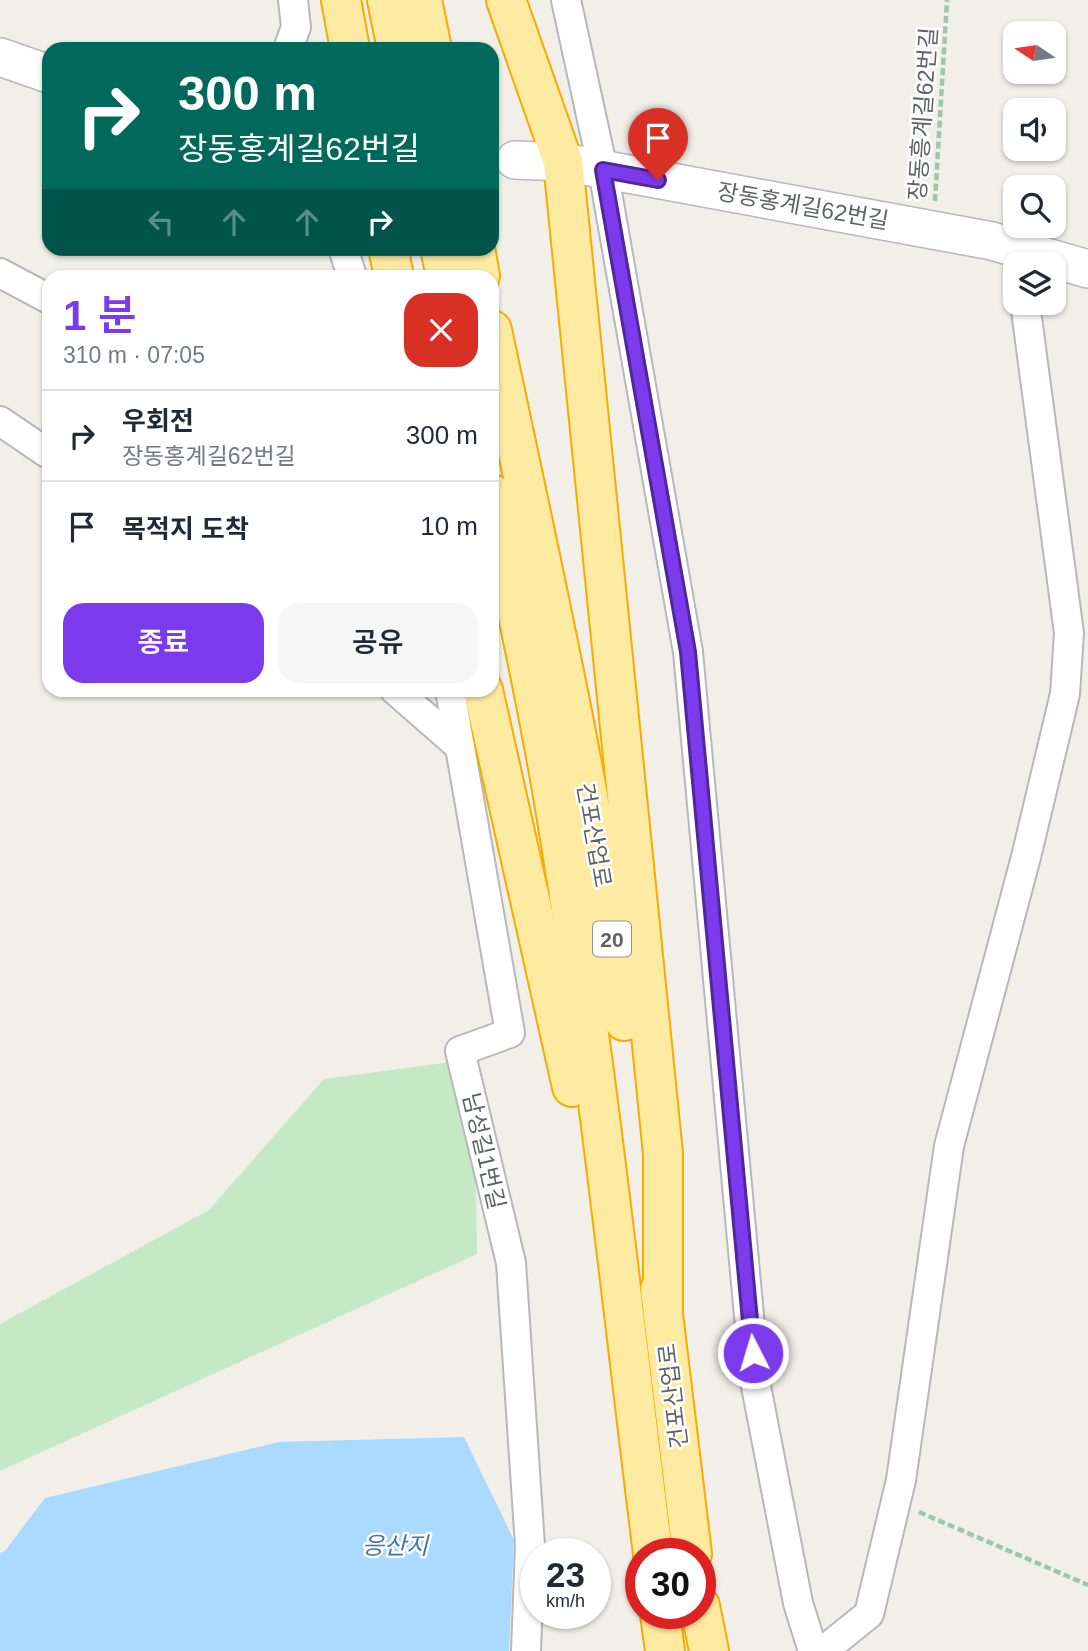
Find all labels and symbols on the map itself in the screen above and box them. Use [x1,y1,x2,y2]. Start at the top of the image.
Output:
north arrow [1003,21,1066,84]
street label: 장동흥계길62번길 [904,26,942,202]
pin [628,108,688,180]
street label: 장동홍계길62번길 [715,178,891,234]
street label: 건포산업로 [572,781,616,889]
road number: 20 [593,922,631,956]
street label: 남성길1번길 [458,1090,510,1212]
position arrow [716,1316,790,1390]
street label: 건포산업로 [654,1342,692,1450]
water label: 응산지 [362,1532,430,1559]
speed limit sign: 30 [625,1538,716,1629]

